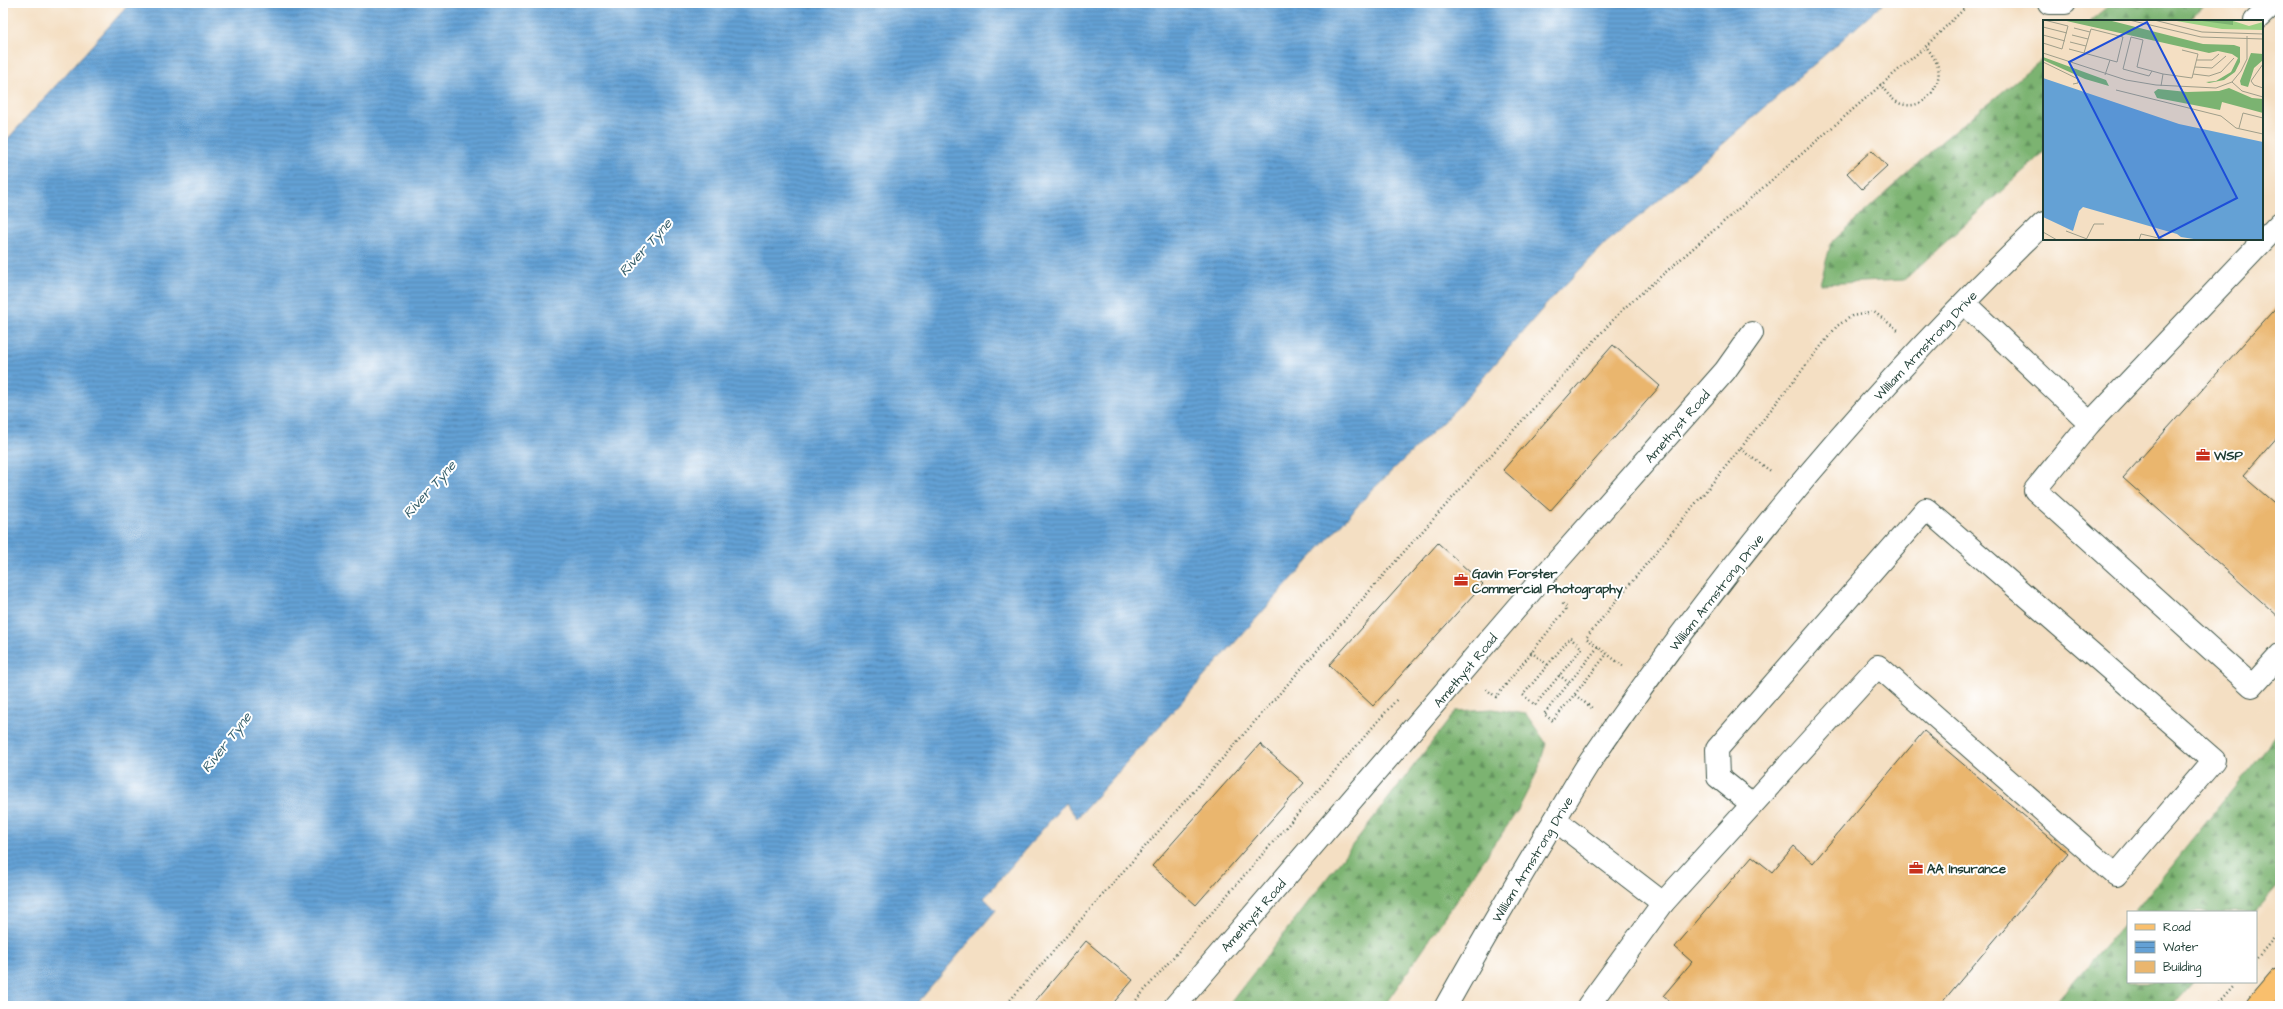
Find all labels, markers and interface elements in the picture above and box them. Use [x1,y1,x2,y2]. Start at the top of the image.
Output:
inset map [2043,20,2263,240]
water label: River Tyne [614,213,678,281]
street label: William Armstrong Drive [1870,287,1982,405]
street label: Amethyst Road [1641,386,1715,468]
office icon: WSP [2195,447,2211,463]
place label: WSP [2213,447,2244,465]
water label: River Tyne [398,455,462,523]
street label: William Armstrong Drive [1665,530,1769,655]
place label: Gavin Forster Commercial Photography [1472,565,1624,600]
office icon: Gavin Forster Commercial Photography [1453,572,1469,588]
street label: Amethyst Road [1430,630,1503,712]
water label: River Tyne [197,707,257,777]
street label: William Armstrong Drive [1488,793,1578,926]
office icon: AA Insurance [1908,860,1924,876]
place label: AA Insurance [1927,860,2006,878]
street label: Amethyst Road [1217,875,1291,957]
legend [2127,911,2257,983]
text: Road [2163,919,2191,936]
text: Water [2163,939,2199,956]
text: Building [2163,959,2201,977]

